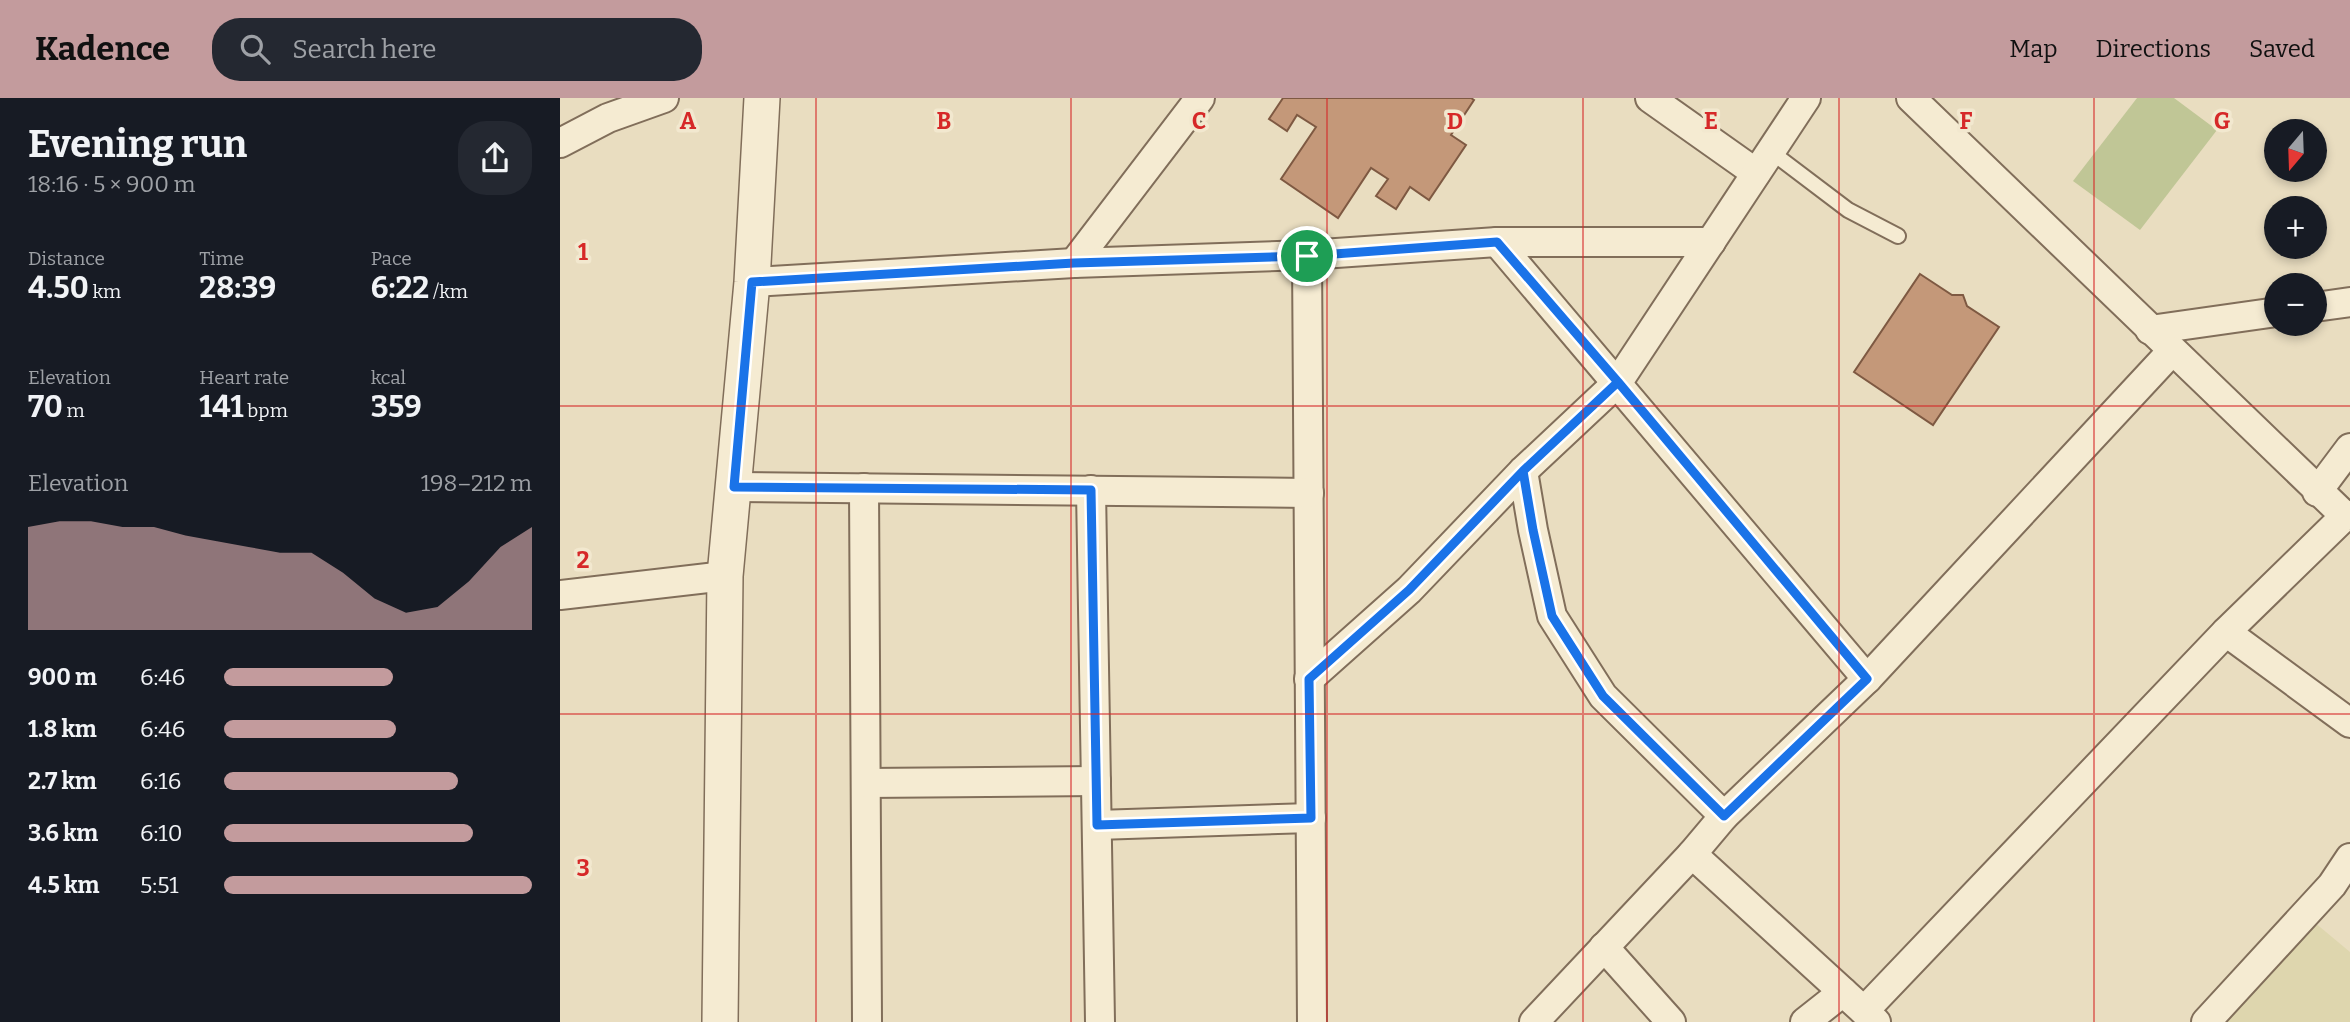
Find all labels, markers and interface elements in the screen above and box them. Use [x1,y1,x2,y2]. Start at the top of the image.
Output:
search box [212,18,702,81]
text: Kadence [35,29,170,69]
icon: search [236,30,274,68]
text: Search here [292,34,437,65]
text: Map [2009,35,2058,63]
text: Directions [2096,35,2211,63]
text: Saved [2249,35,2315,63]
text: A [680,107,697,135]
text: B [937,107,951,135]
text: C [1192,107,1206,135]
text: D [1447,107,1463,135]
text: E [1704,107,1718,135]
text: F [1960,107,1973,135]
text: G [2214,107,2231,135]
north arrow [2264,119,2328,182]
map controls [2264,119,2327,336]
text: Evening run [28,121,247,167]
button: share [458,121,532,195]
text: 18:16 · 5 × 900 m [28,170,196,198]
button: + [2264,196,2327,259]
pin [1277,226,1337,286]
icon: arrive [1288,237,1326,275]
text: 1 [578,238,588,266]
text: Distance [28,247,105,270]
text: Time [199,247,244,270]
text: Pace [371,247,412,270]
text: 4.50 [28,270,89,306]
text: 28:39 [199,270,276,306]
text: 6:22 [371,270,429,306]
button: − [2264,273,2327,336]
text: km [89,280,121,303]
text: /km [429,280,468,303]
text: Elevation [28,366,111,389]
text: Heart rate [199,366,289,389]
text: kcal [371,366,406,389]
text: 70 [28,389,63,425]
text: 141 [199,389,244,425]
text: 359 [371,389,422,425]
text: m [63,399,85,422]
text: bpm [244,399,288,422]
text: Elevation [28,469,128,497]
text: 198–212 m [421,469,532,497]
text: 2 [577,546,590,574]
text: 900 m [28,663,97,691]
text: 6:46 [140,663,185,691]
text: 1.8 km [28,715,97,743]
text: 6:46 [140,715,185,743]
text: 2.7 km [28,767,97,795]
text: 6:16 [140,767,181,795]
text: 3.6 km [28,819,98,847]
text: 6:10 [140,819,182,847]
text: 3 [576,854,590,882]
text: 4.5 km [28,871,99,899]
text: 5:51 [140,871,179,899]

